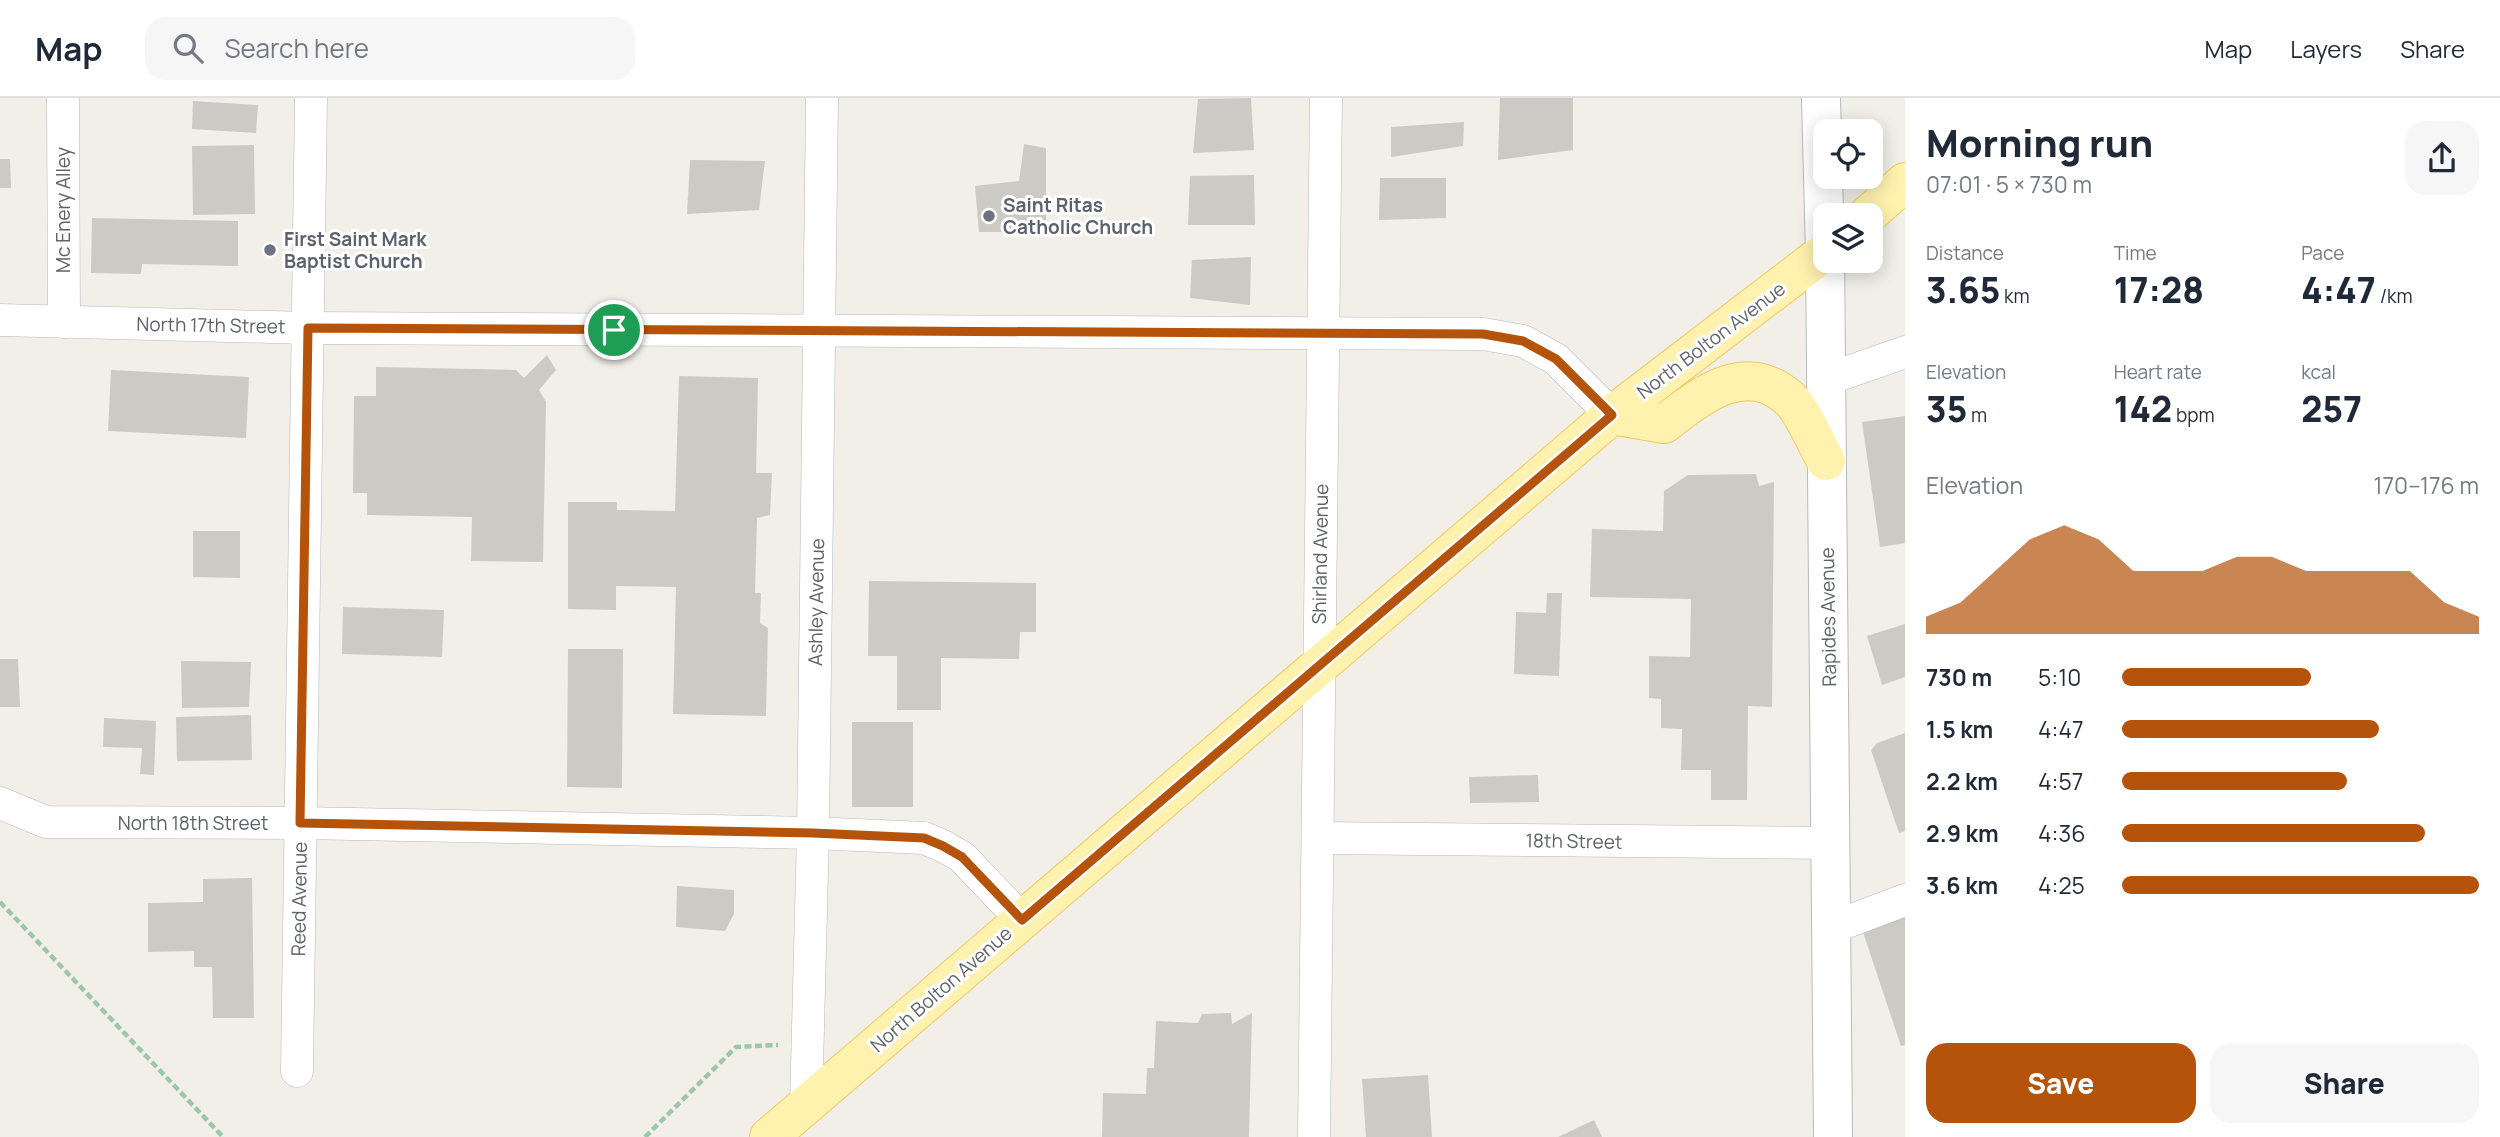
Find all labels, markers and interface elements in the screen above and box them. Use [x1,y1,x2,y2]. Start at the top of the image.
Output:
search box [145,17,635,80]
text: Map [35,26,103,71]
icon: search [169,29,207,67]
text: Search here [225,30,369,66]
text: Map [2205,32,2252,65]
text: Layers [2290,32,2362,65]
text: Share [2400,32,2465,65]
text: Morning run [1926,116,2153,168]
map controls [1813,119,1883,273]
button: locate [1813,119,1883,189]
button: share [2405,121,2479,195]
street label: Mc Enery Alley [50,147,76,273]
text: 07:01 · 5 × 730 m [1926,168,2092,200]
place label: Saint Ritas Catholic Church [1003,192,1153,240]
button: layers [1813,203,1883,273]
marker: Saint Ritas Catholic Church [981,208,997,224]
place label: First Saint Mark Baptist Church [284,226,427,274]
text: Distance [1926,240,2004,266]
text: Time [2114,240,2157,266]
text: Pace [2301,240,2344,266]
marker: First Saint Mark Baptist Church [262,242,278,258]
text: 3.65 [1926,266,2000,314]
text: 17:28 [2114,266,2204,314]
text: 4:47 [2301,266,2376,314]
street label: North Bolton Avenue [1631,276,1791,404]
text: km [2000,283,2030,309]
text: /km [2376,283,2413,309]
pin [584,300,644,360]
street label: North 17th Street [136,311,286,339]
icon: arrive [595,311,633,349]
text: Elevation [1926,359,2006,385]
text: Heart rate [2114,359,2202,385]
text: kcal [2301,359,2336,385]
text: 35 [1926,385,1967,433]
text: 142 [2114,385,2172,433]
text: 257 [2301,385,2362,433]
text: m [1967,402,1987,428]
text: bpm [2172,402,2215,428]
text: Elevation [1926,469,2023,501]
text: 170–176 m [2374,469,2479,501]
street label: Shirland Avenue [1306,483,1334,625]
street label: Ashley Avenue [802,538,830,666]
street label: Rapides Avenue [1814,547,1842,687]
text: 730 m [1926,661,1992,693]
text: 5:10 [2038,661,2081,693]
text: 1.5 km [1926,713,1993,745]
text: 4:47 [2038,713,2084,745]
text: 2.2 km [1926,765,1998,797]
text: 4:57 [2038,765,2083,797]
street label: North 18th Street [118,810,268,836]
text: 2.9 km [1926,817,1999,849]
text: 4:36 [2038,817,2085,849]
street label: 18th Street [1525,827,1623,855]
street label: Reed Avenue [285,842,313,956]
text: 3.6 km [1926,869,1998,901]
text: 4:25 [2038,869,2085,901]
street label: North Bolton Avenue [865,920,1017,1058]
button: Save [1926,1043,2196,1123]
button: Share [2210,1043,2479,1123]

